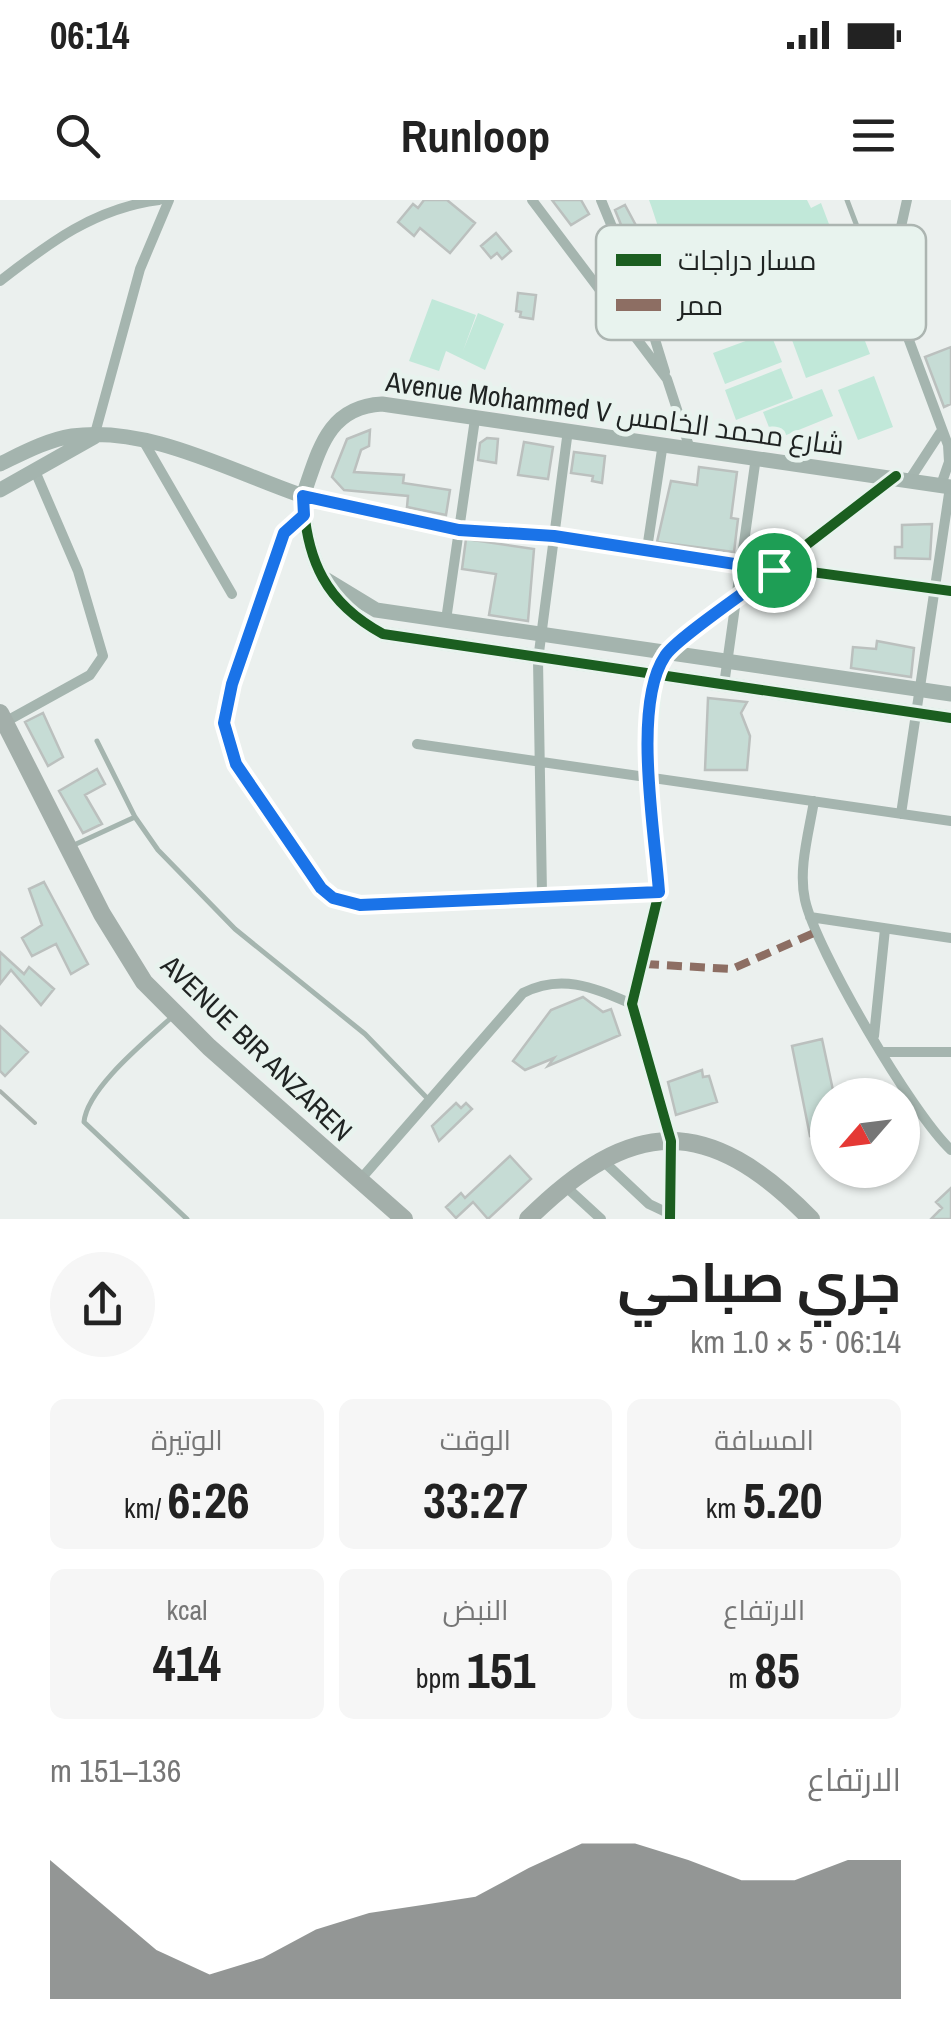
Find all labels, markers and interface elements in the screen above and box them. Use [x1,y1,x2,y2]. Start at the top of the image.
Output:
text: 06:14 [50,10,130,61]
text: Runloop [401,105,550,166]
icon: search [50,108,105,163]
icon: menu [846,108,901,163]
legend [596,225,926,340]
text: مسار دراجات [678,241,816,279]
text: ممر [676,286,723,324]
street label: Avenue Mohammed V شارع محمد الخامس [383,362,846,464]
pin [732,528,817,613]
icon: arrive [747,543,802,598]
street label: AVENUE BIR ANZAREN [152,946,361,1149]
north arrow [810,1078,920,1188]
map controls [810,1078,920,1188]
text: جري صباحي [617,1245,901,1319]
button: share [50,1252,155,1357]
text: 06:14 · 5 × 1.0 km [690,1320,901,1363]
text: الوتيرة [151,1421,223,1459]
text: الوقت [440,1421,511,1459]
text: المسافة [714,1421,814,1459]
text: 6:26 [168,1466,250,1534]
text: 33:27 [423,1466,528,1534]
text: 5.20 [743,1466,823,1534]
text: /km [124,1489,168,1527]
text: km [706,1489,743,1527]
text: kcal [166,1591,207,1629]
text: النبض [443,1591,508,1629]
text: الارتفاع [723,1591,805,1629]
text: 414 [153,1629,221,1697]
text: 151 [467,1636,535,1704]
text: 85 [754,1636,800,1704]
text: bpm [416,1659,467,1697]
text: m [729,1659,754,1697]
text: 136–151 m [50,1749,181,1792]
text: الارتفاع [807,1758,901,1801]

